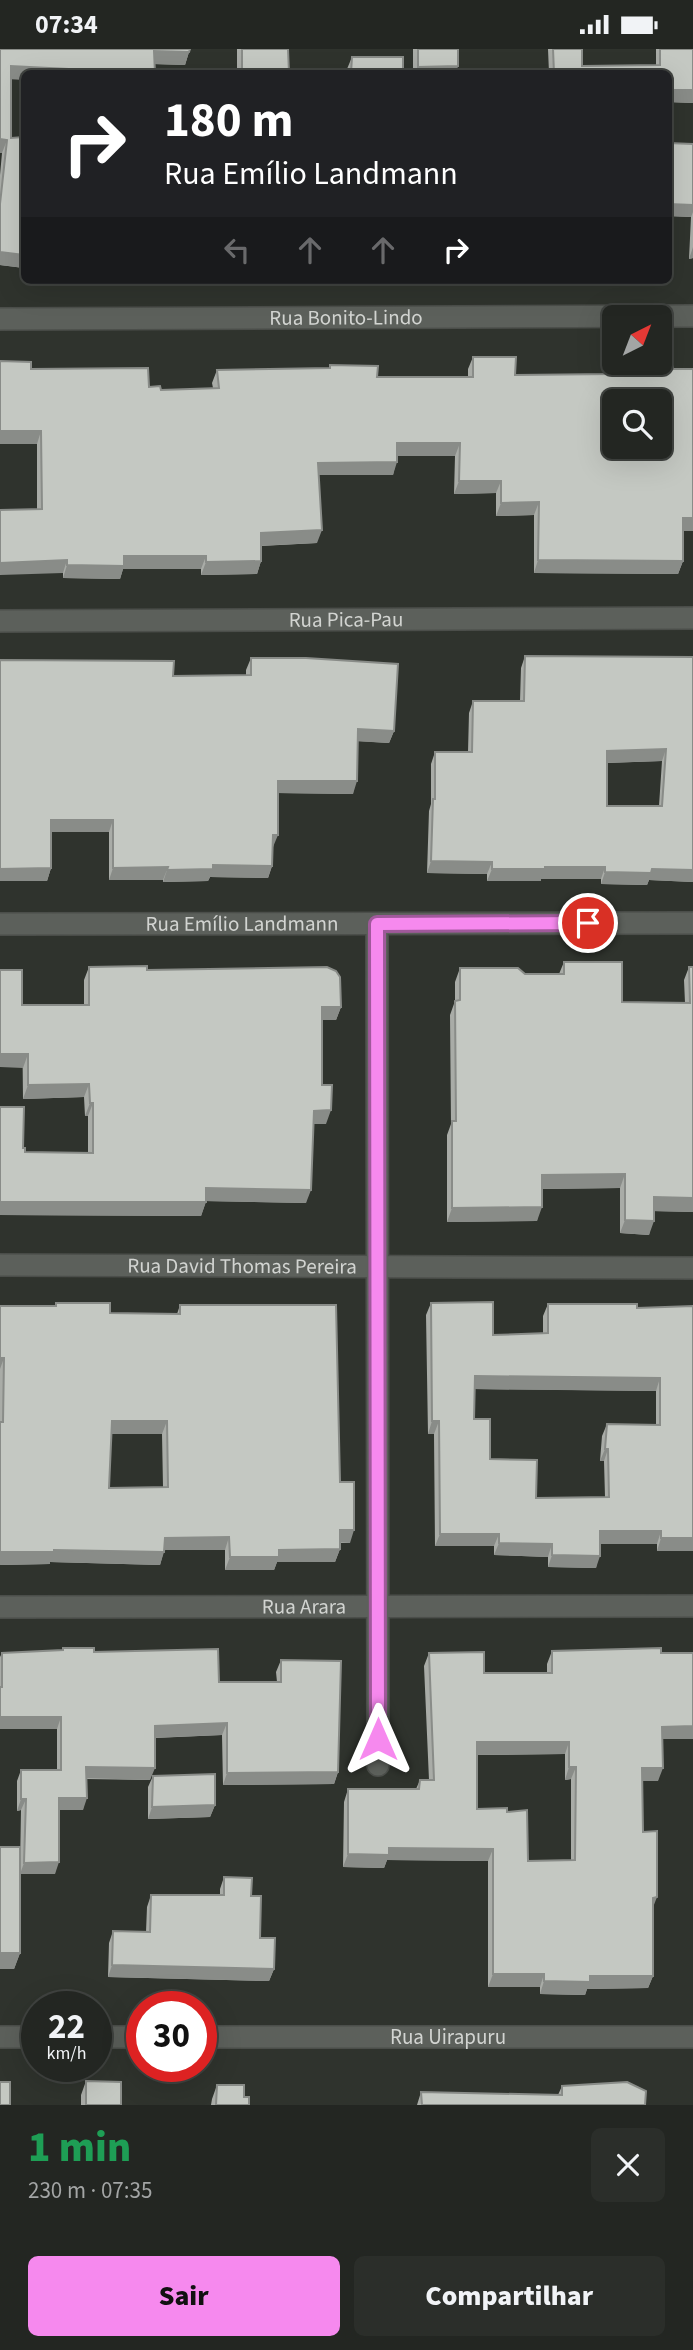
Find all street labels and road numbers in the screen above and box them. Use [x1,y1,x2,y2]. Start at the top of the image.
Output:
street label: Rua Bonito-Lindo [269,302,423,333]
street label: Rua Pica-Pau [289,604,403,635]
street label: Rua Emílio Landmann [145,909,339,939]
street label: Rua David Thomas Pereira [127,1251,357,1282]
street label: Rua Arara [262,1592,346,1622]
street label: Rua Uirapuru [390,2022,506,2052]

